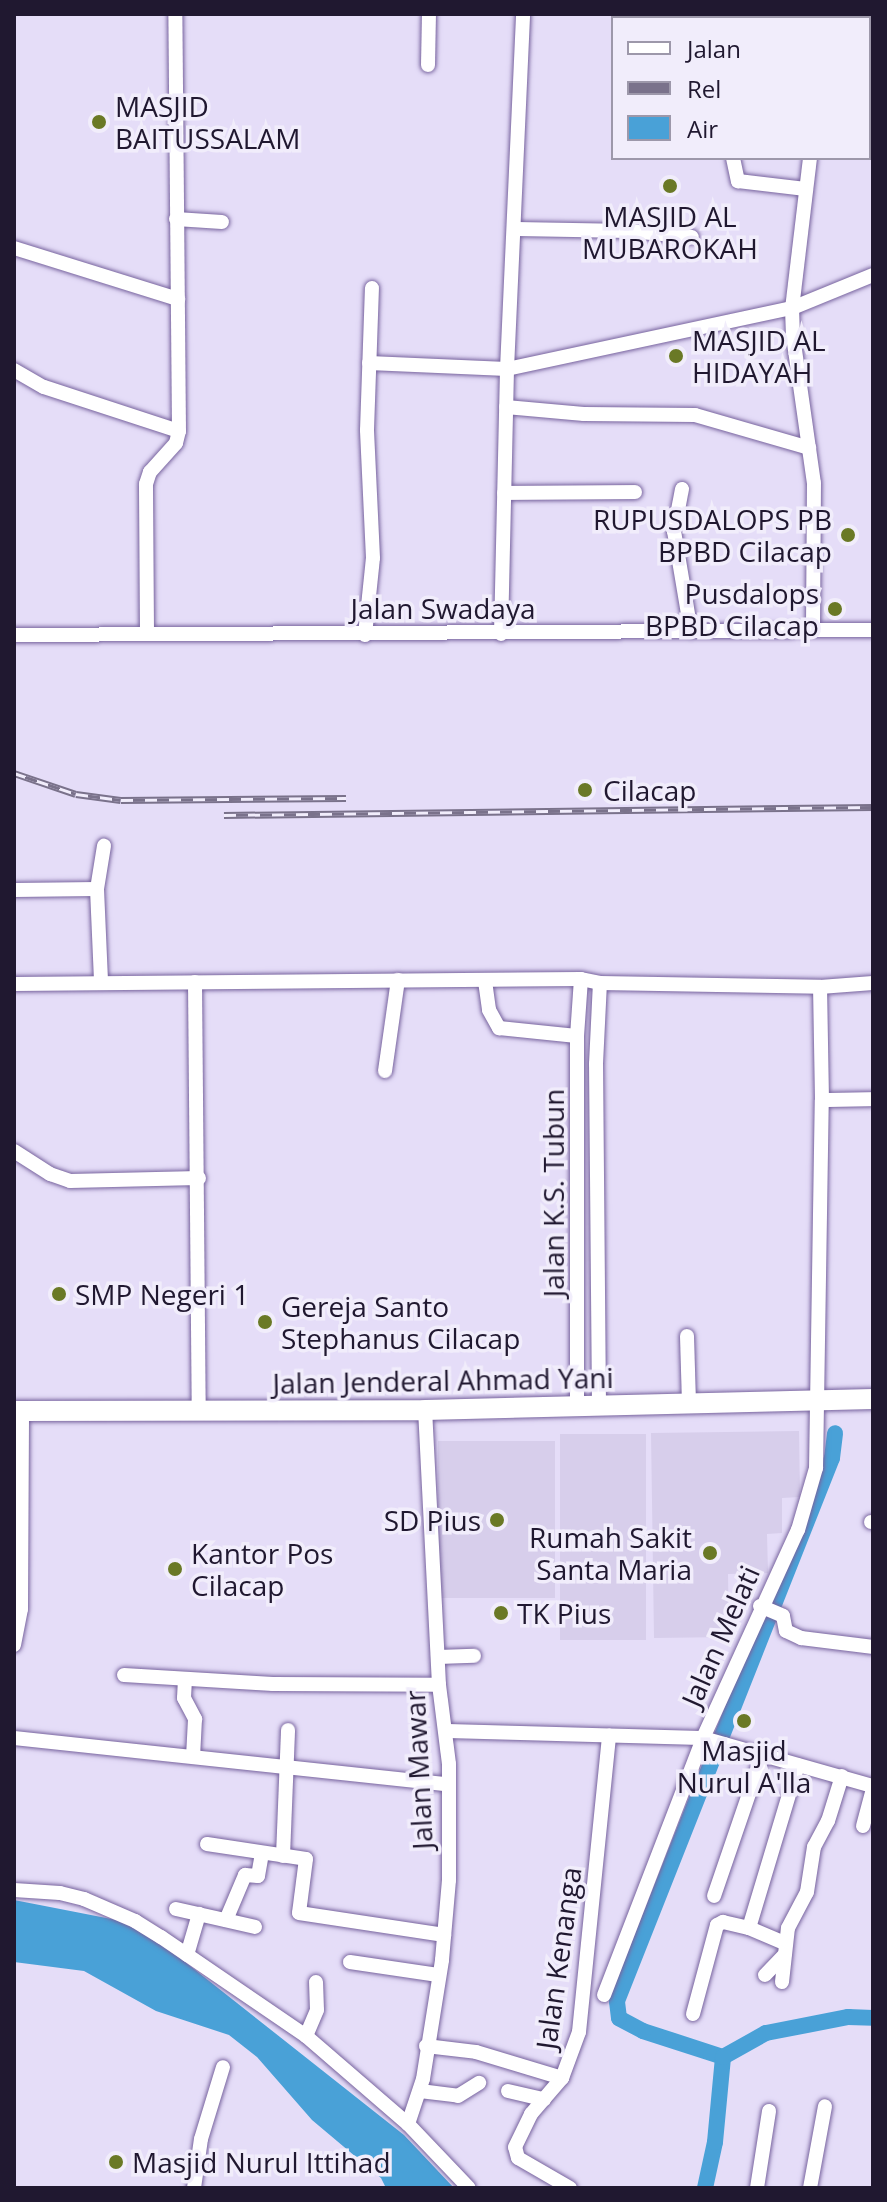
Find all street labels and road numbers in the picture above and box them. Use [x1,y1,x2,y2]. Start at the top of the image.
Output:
street label: Jalan Swadaya [350,591,536,625]
street label: Jalan K.S. Tubun [536,1089,570,1297]
street label: Jalan Jenderal Ahmad Yani [272,1360,614,1400]
street label: Jalan Melati [674,1560,766,1712]
street label: Jalan Mawar [397,1689,439,1851]
street label: Jalan Kenanga [529,1865,587,2051]

